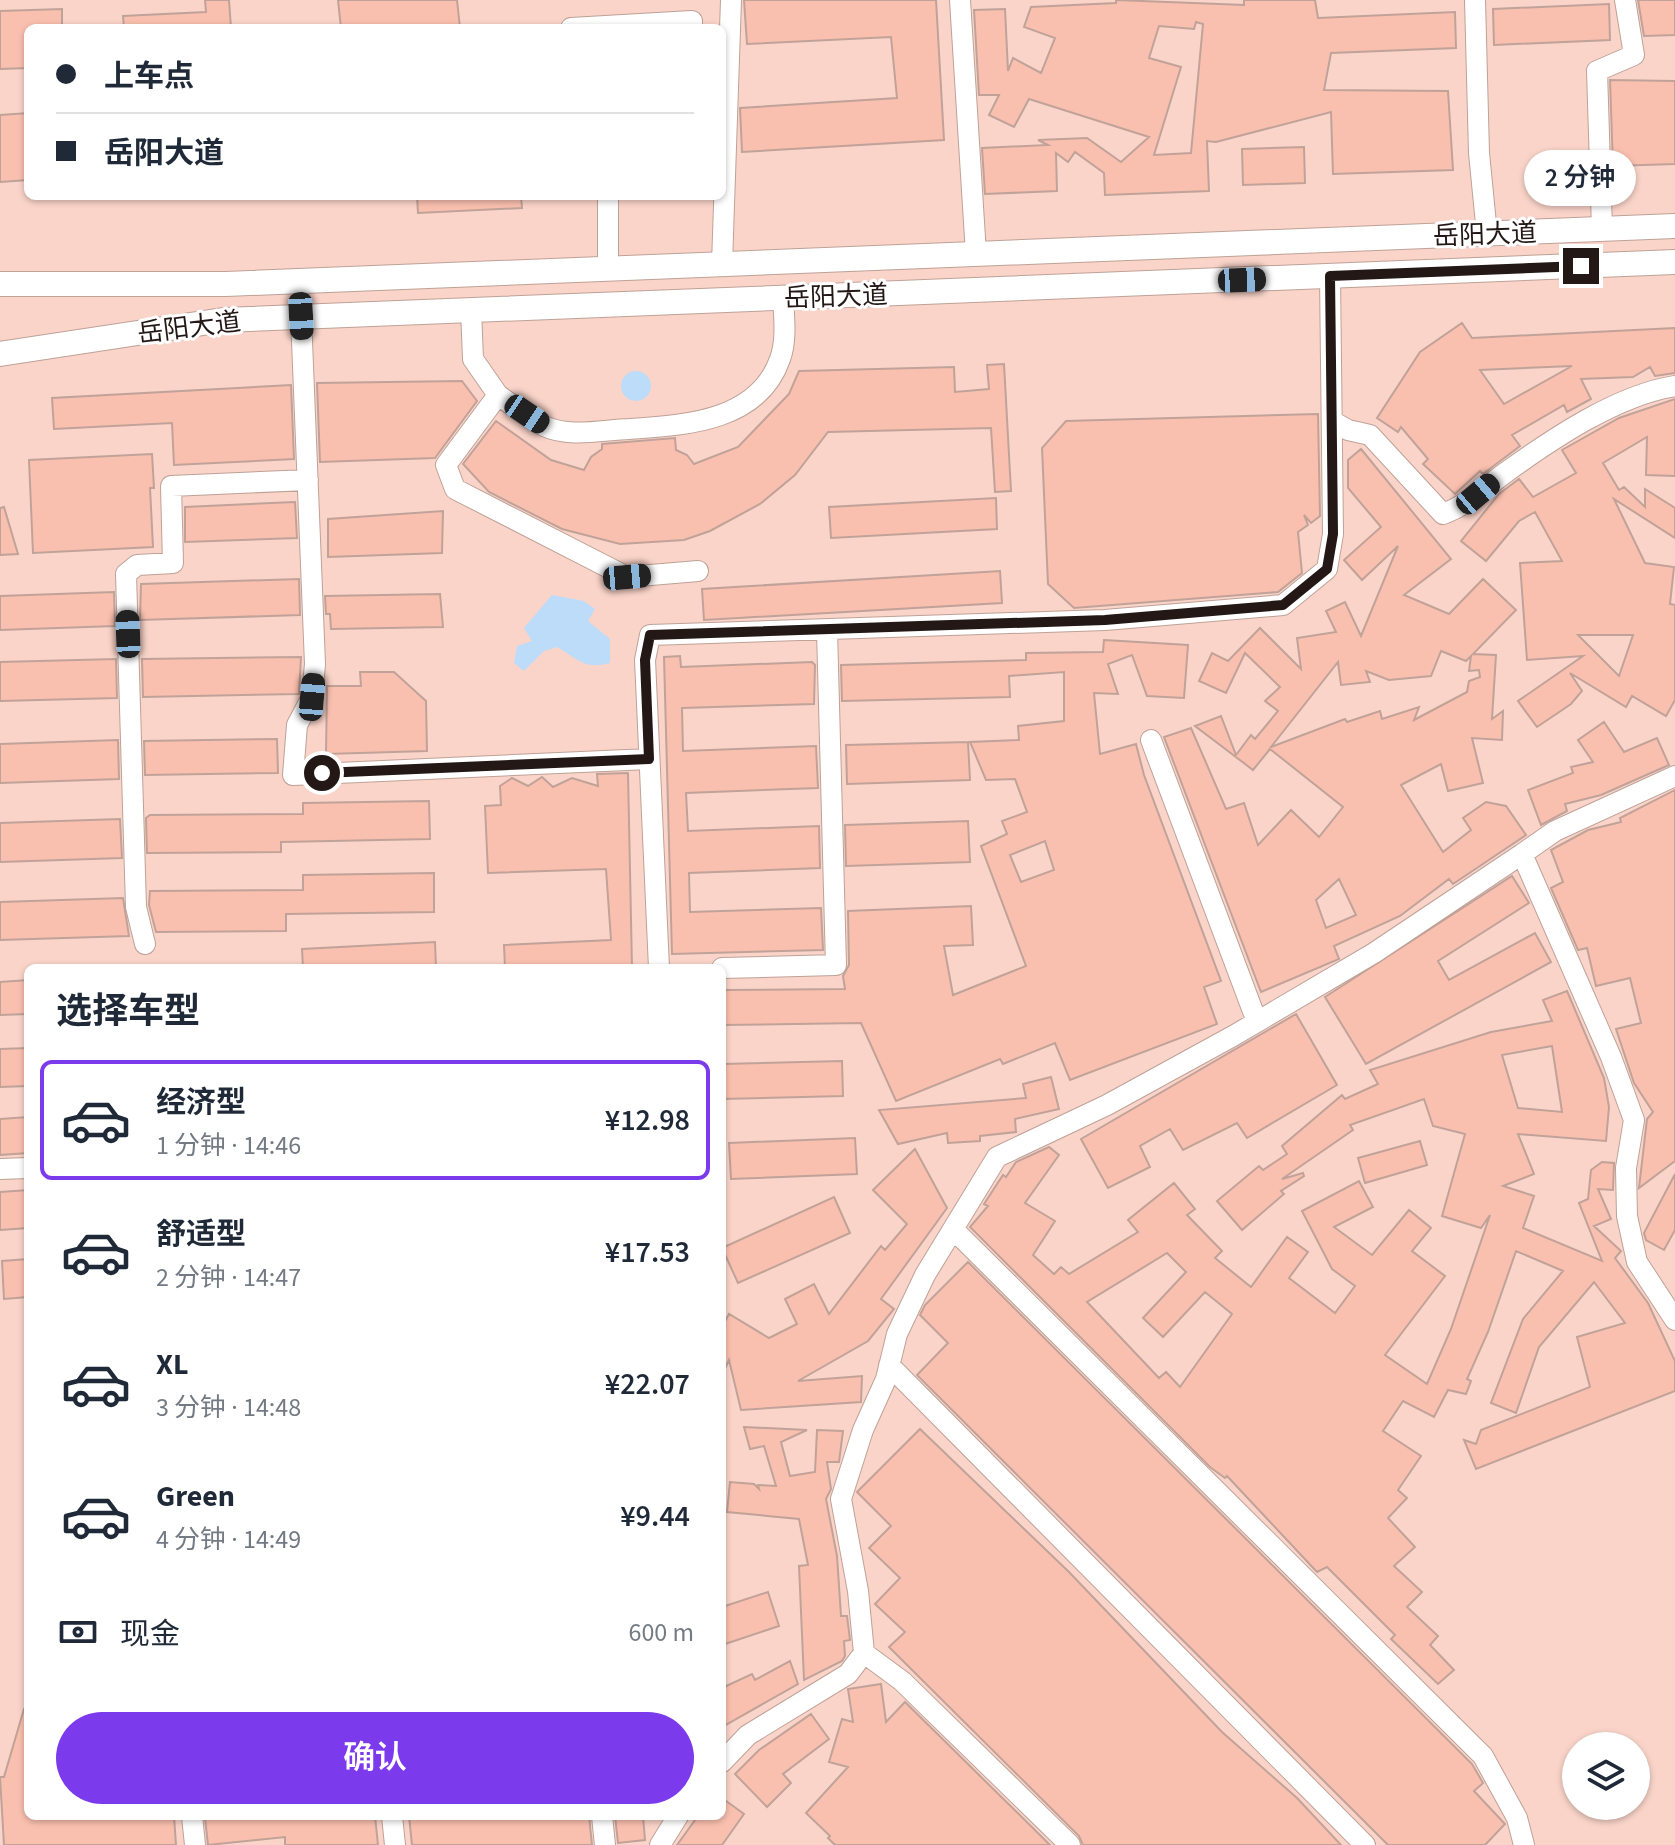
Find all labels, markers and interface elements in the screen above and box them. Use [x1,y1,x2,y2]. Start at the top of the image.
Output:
text: 上车点 [104,55,194,98]
text: 岳阳大道 [104,132,224,175]
callout: 2 分钟 [1525,150,1637,206]
text: 2 分钟 [1545,159,1615,196]
street label: 岳阳大道 [1432,214,1538,255]
route end [1563,248,1599,284]
car [1218,267,1266,293]
street label: 岳阳大道 [783,276,889,317]
car [288,291,314,341]
street label: 岳阳大道 [135,303,243,352]
car [500,391,554,437]
car [1452,469,1504,519]
car [602,563,652,591]
car [115,610,141,658]
car [298,672,326,722]
route start [304,755,340,791]
text: 选择车型 [56,986,200,1037]
text: 经济型 [156,1081,246,1124]
icon: car [60,1084,132,1156]
text: ¥12.98 [605,1099,690,1142]
text: 1 分钟 · 14:46 [156,1127,301,1164]
text: 舒适型 [156,1213,246,1256]
icon: car [60,1216,132,1288]
text: ¥17.53 [605,1231,690,1274]
text: 2 分钟 · 14:47 [156,1259,301,1296]
text: XL [156,1343,189,1386]
icon: car [60,1348,132,1420]
text: ¥22.07 [605,1363,690,1406]
text: 3 分钟 · 14:48 [156,1389,301,1426]
text: Green [156,1475,235,1518]
icon: car [60,1480,132,1552]
text: ¥9.44 [620,1495,690,1538]
text: 4 分钟 · 14:49 [156,1521,301,1558]
icon: cash [56,1610,100,1654]
text: 现金 [120,1613,180,1656]
text: 600 m [628,1614,694,1651]
button: 确认 [56,1712,694,1804]
map controls [1562,1732,1650,1820]
button: layers [1562,1732,1650,1820]

